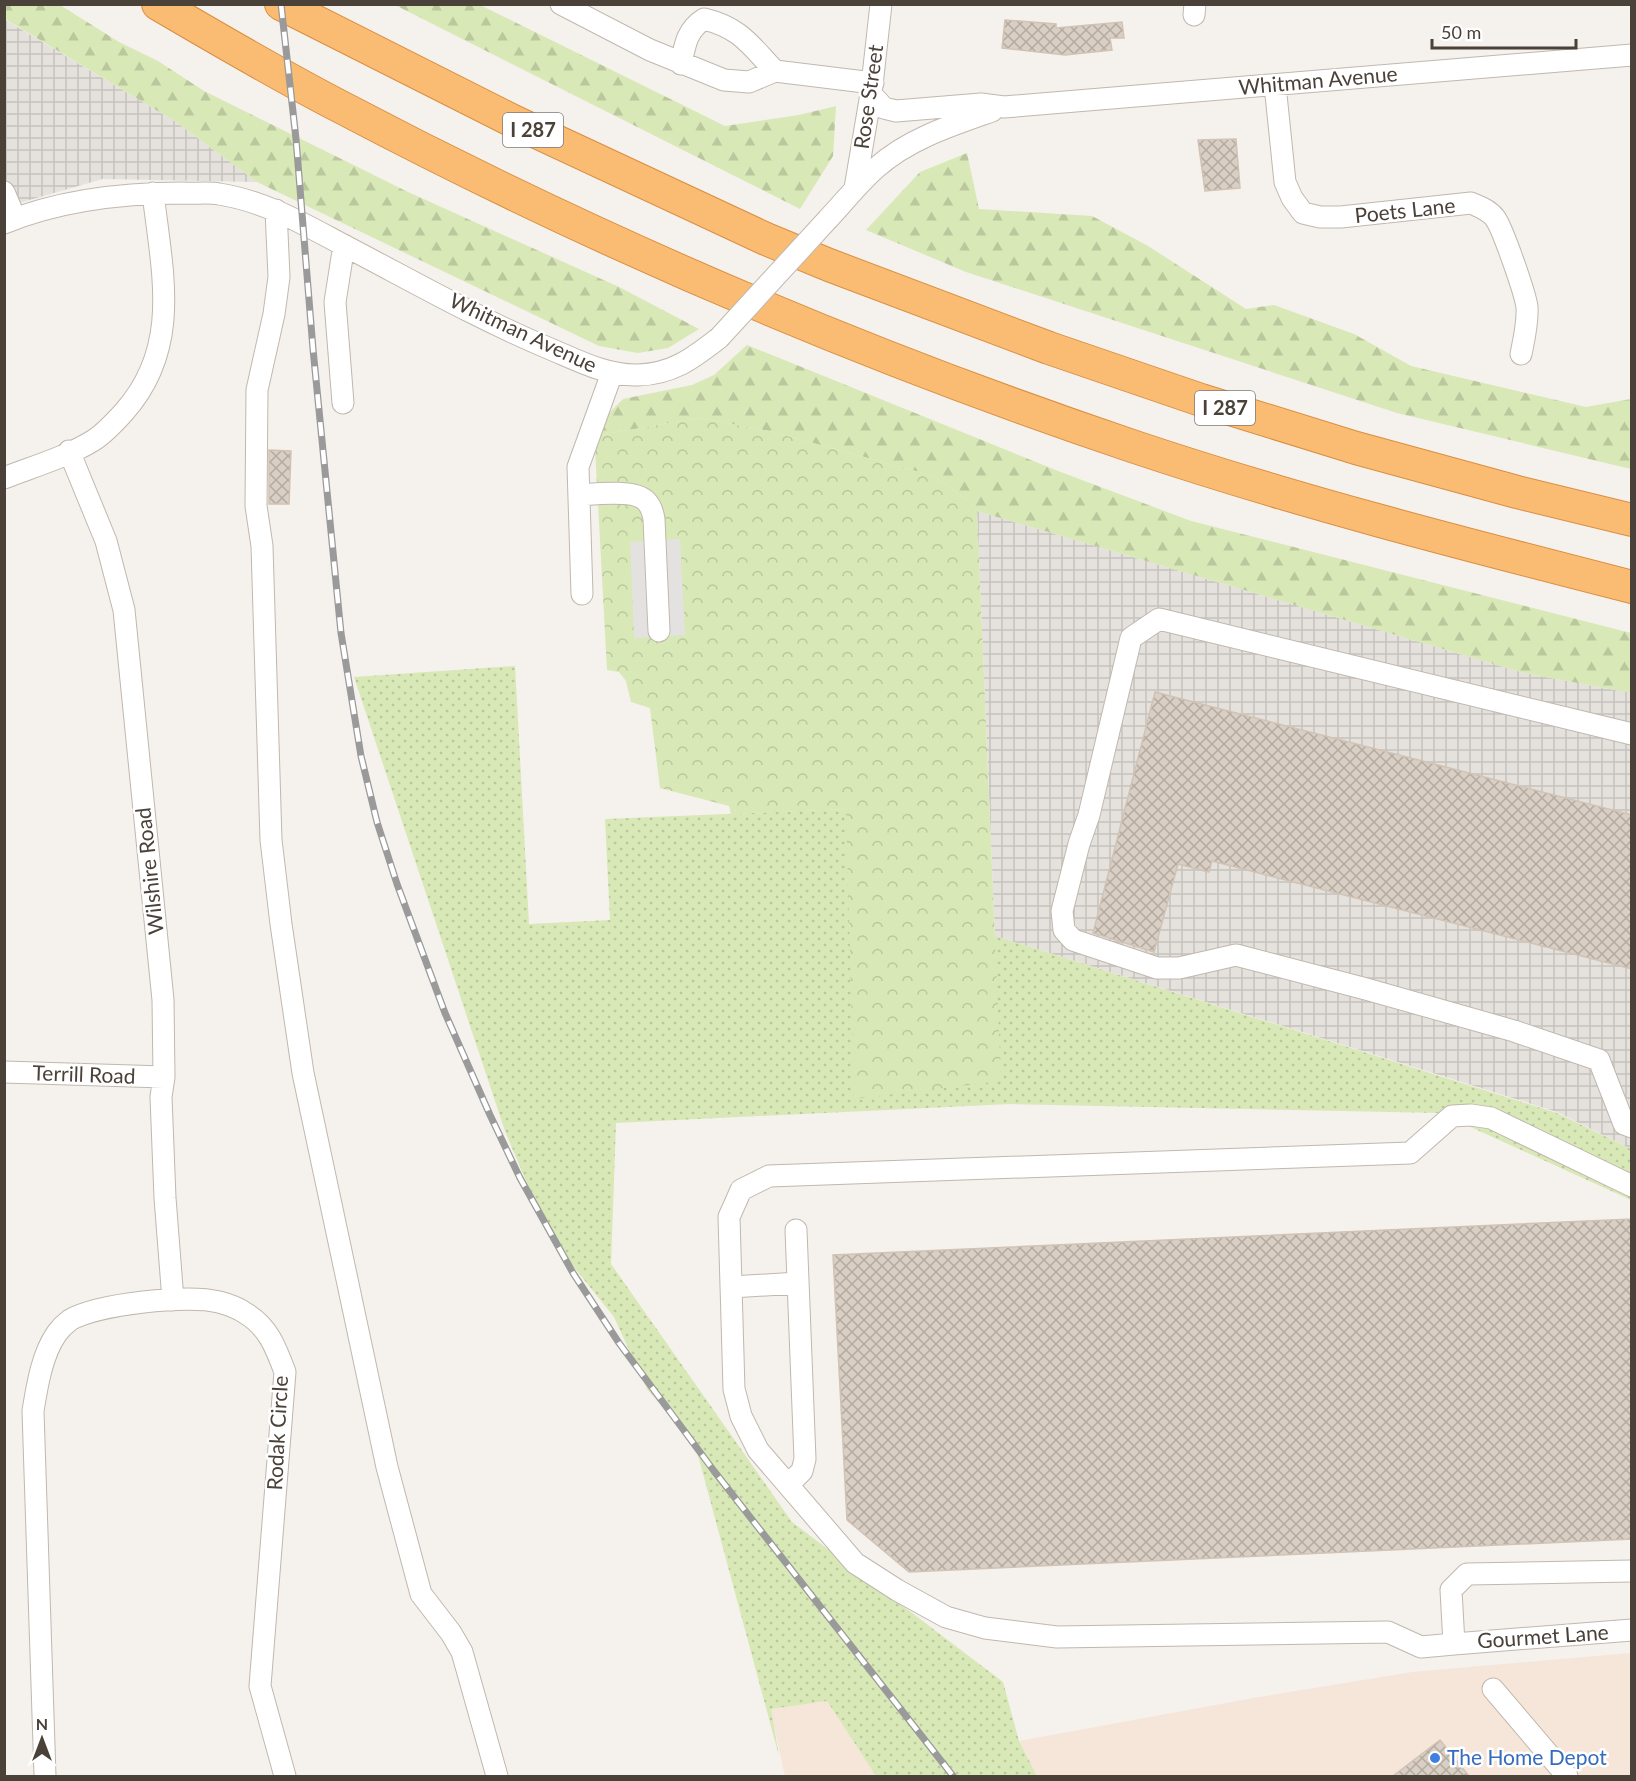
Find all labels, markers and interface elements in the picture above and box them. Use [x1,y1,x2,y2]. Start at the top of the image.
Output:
scale bar [1432,12,1576,50]
text: 50 m [1441,21,1481,43]
street label: Rose Street [848,42,887,151]
street label: Whitman Avenue [1237,60,1398,99]
road number: I 287 [503,113,563,147]
street label: Poets Lane [1353,192,1456,227]
street label: Whitman Avenue [446,287,601,377]
road number: I 287 [1195,391,1255,425]
street label: Wilshire Road [129,806,168,936]
street label: Terrill Road [32,1059,136,1088]
street label: Rodak Circle [261,1375,292,1491]
street label: Gourmet Lane [1476,1618,1609,1653]
north arrow [12,1709,72,1769]
text: N [36,1714,48,1733]
place label: The Home Depot [1447,1744,1607,1769]
marker: The Home Depot [1428,1751,1442,1765]

